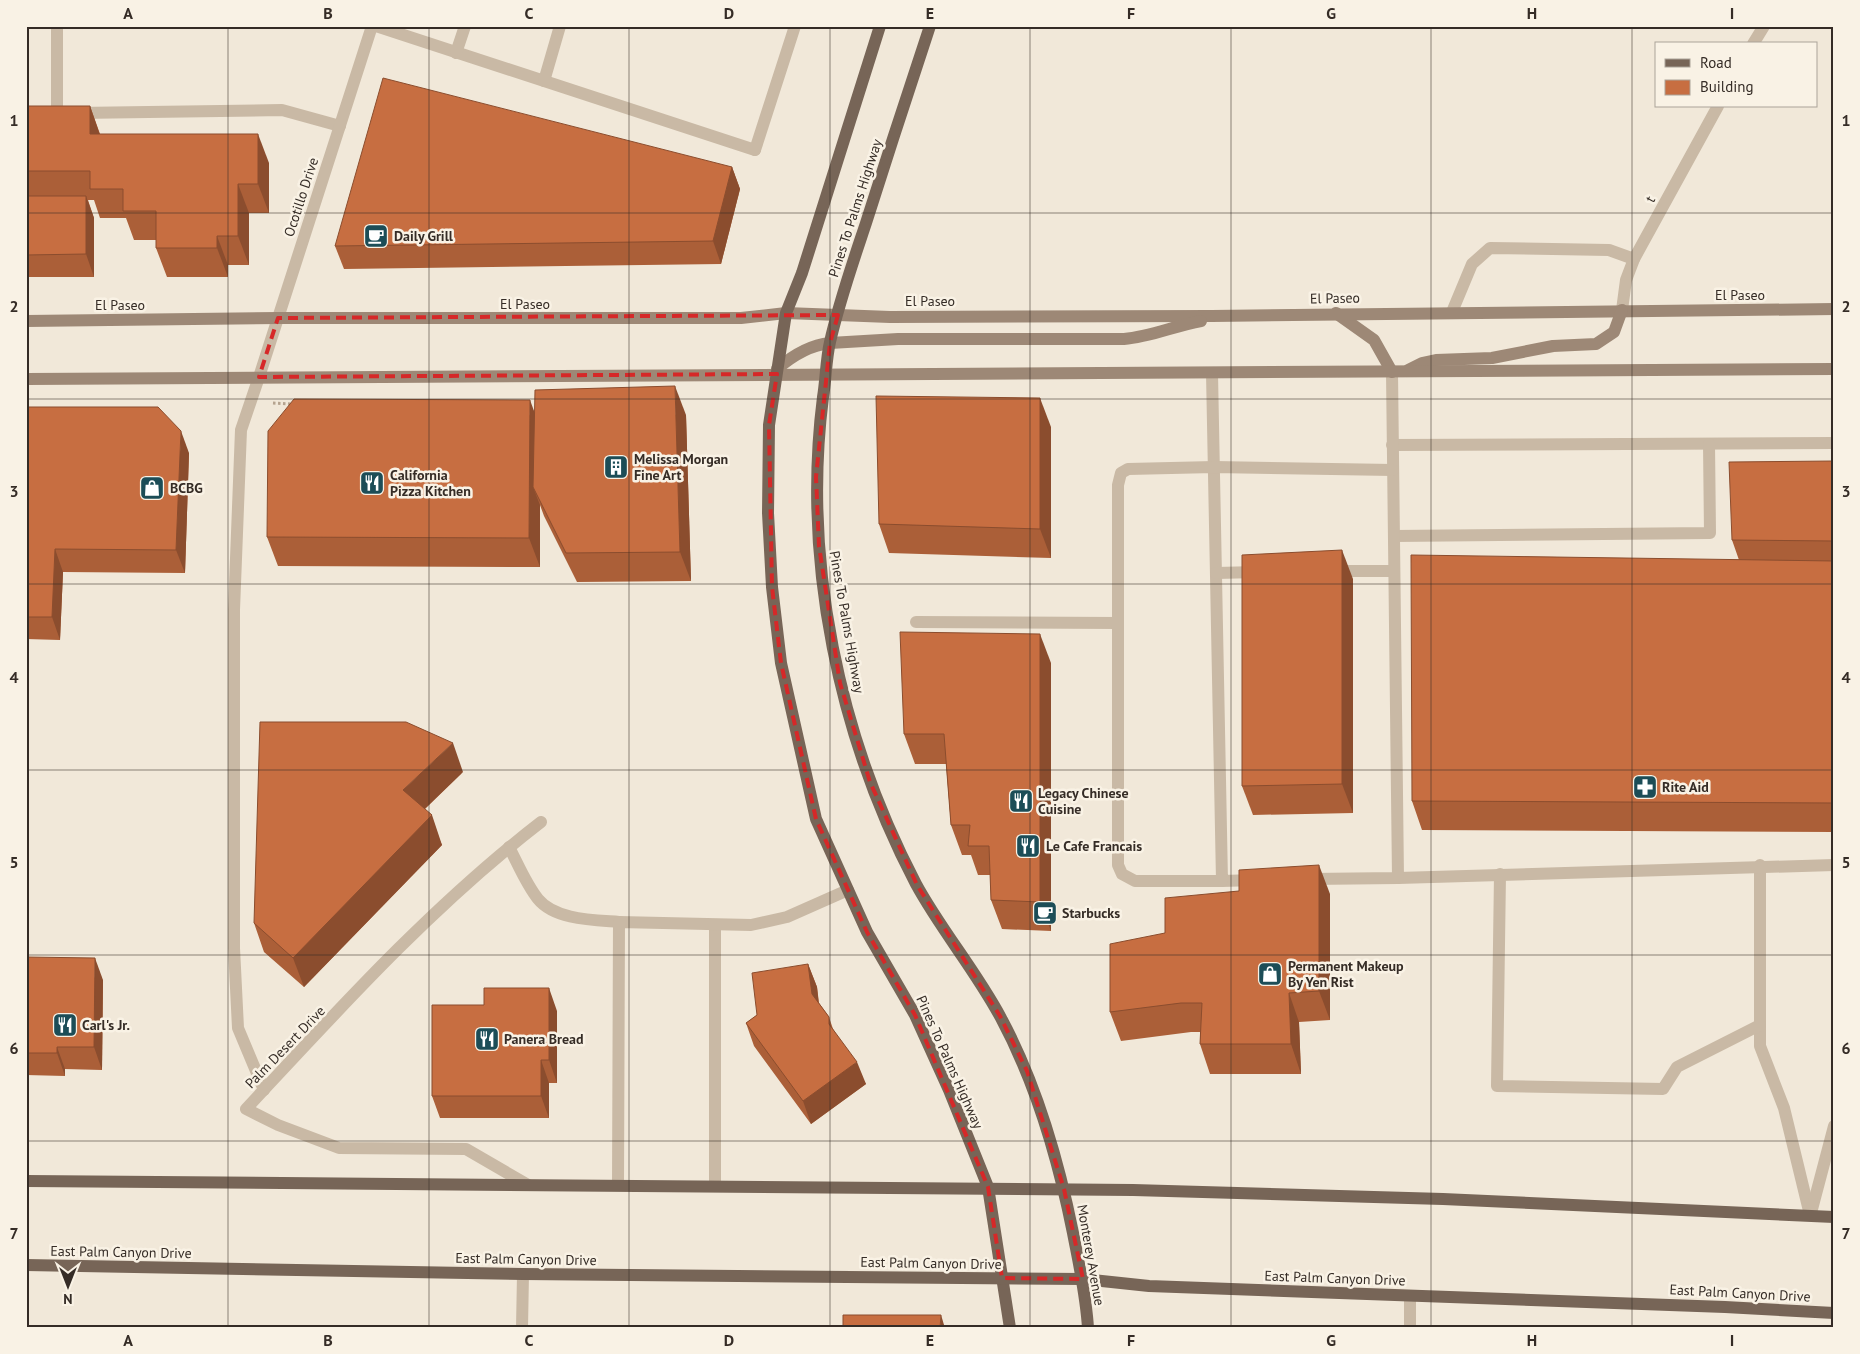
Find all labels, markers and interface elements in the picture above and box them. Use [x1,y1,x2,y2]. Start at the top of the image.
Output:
text: A [123,3,133,23]
text: B [323,3,333,23]
text: C [525,3,534,23]
text: D [724,3,734,23]
text: E [926,3,934,23]
text: F [1127,3,1135,23]
text: G [1326,3,1336,23]
text: H [1527,3,1537,23]
text: I [1730,3,1734,23]
legend [1655,42,1818,108]
text: Road [1700,53,1732,72]
text: Building [1700,77,1754,96]
text: 1 [9,110,19,130]
text: 1 [1841,110,1851,130]
street label: Pines To Palms Highway [824,136,886,279]
street label: Ocotillo Drive [280,155,322,239]
street label: t [1641,192,1659,205]
cafe icon: Daily Grill [363,223,389,249]
place label: Daily Grill [394,227,454,245]
street label: El Paseo [1715,286,1765,304]
street label: El Paseo [1310,289,1360,307]
street label: El Paseo [905,292,955,310]
street label: El Paseo [500,295,550,313]
text: 2 [9,296,19,316]
street label: El Paseo [95,296,145,314]
text: 2 [1841,296,1851,316]
place label: Melissa Morgan Fine Art [634,450,728,484]
building icon: Melissa Morgan Fine Art [603,454,629,480]
place label: California Pizza Kitchen [390,466,471,500]
restaurant icon: California Pizza Kitchen [359,470,385,496]
shop icon: BCBG [139,475,165,501]
place label: BCBG [170,479,203,497]
text: 3 [9,481,19,501]
text: 3 [1841,481,1851,501]
street label: Pines To Palms Highway [826,549,868,695]
text: 4 [9,667,19,687]
text: 4 [1841,667,1851,687]
pharmacy icon: Rite Aid [1632,774,1658,800]
place label: Rite Aid [1662,778,1709,796]
place label: Legacy Chinese Cuisine [1038,784,1129,818]
restaurant icon: Legacy Chinese Cuisine [1008,788,1034,814]
restaurant icon: Le Cafe Francais [1015,833,1041,859]
place label: Le Cafe Francais [1046,837,1142,855]
text: 5 [9,852,19,872]
text: 5 [1841,852,1851,872]
cafe icon: Starbucks [1032,900,1058,926]
place label: Starbucks [1062,904,1120,922]
place label: Permanent Makeup By Yen Rist [1288,957,1404,991]
shop icon: Permanent Makeup By Yen Rist [1257,961,1283,987]
street label: Pines To Palms Highway [912,992,988,1132]
street label: Palm Desert Drive [241,1002,329,1092]
restaurant icon: Carl's Jr. [52,1012,78,1038]
place label: Carl's Jr. [82,1016,130,1034]
restaurant icon: Panera Bread [474,1026,500,1052]
place label: Panera Bread [504,1030,583,1048]
text: 6 [9,1038,19,1058]
text: 6 [1841,1038,1851,1058]
street label: Monterey Avenue [1073,1203,1109,1307]
text: 7 [9,1223,19,1243]
text: 7 [1841,1223,1851,1243]
street label: East Palm Canyon Drive [50,1242,192,1262]
street label: East Palm Canyon Drive [455,1249,597,1269]
street label: East Palm Canyon Drive [860,1253,1002,1273]
north arrow [42,1262,92,1312]
street label: East Palm Canyon Drive [1264,1267,1406,1289]
street label: East Palm Canyon Drive [1669,1280,1811,1306]
text: N [63,1290,73,1308]
text: A [123,1330,133,1350]
text: B [323,1330,333,1350]
text: C [525,1330,534,1350]
text: D [724,1330,734,1350]
text: E [926,1330,934,1350]
text: F [1127,1330,1135,1350]
text: G [1326,1330,1336,1350]
text: H [1527,1330,1537,1350]
text: I [1730,1330,1734,1350]

